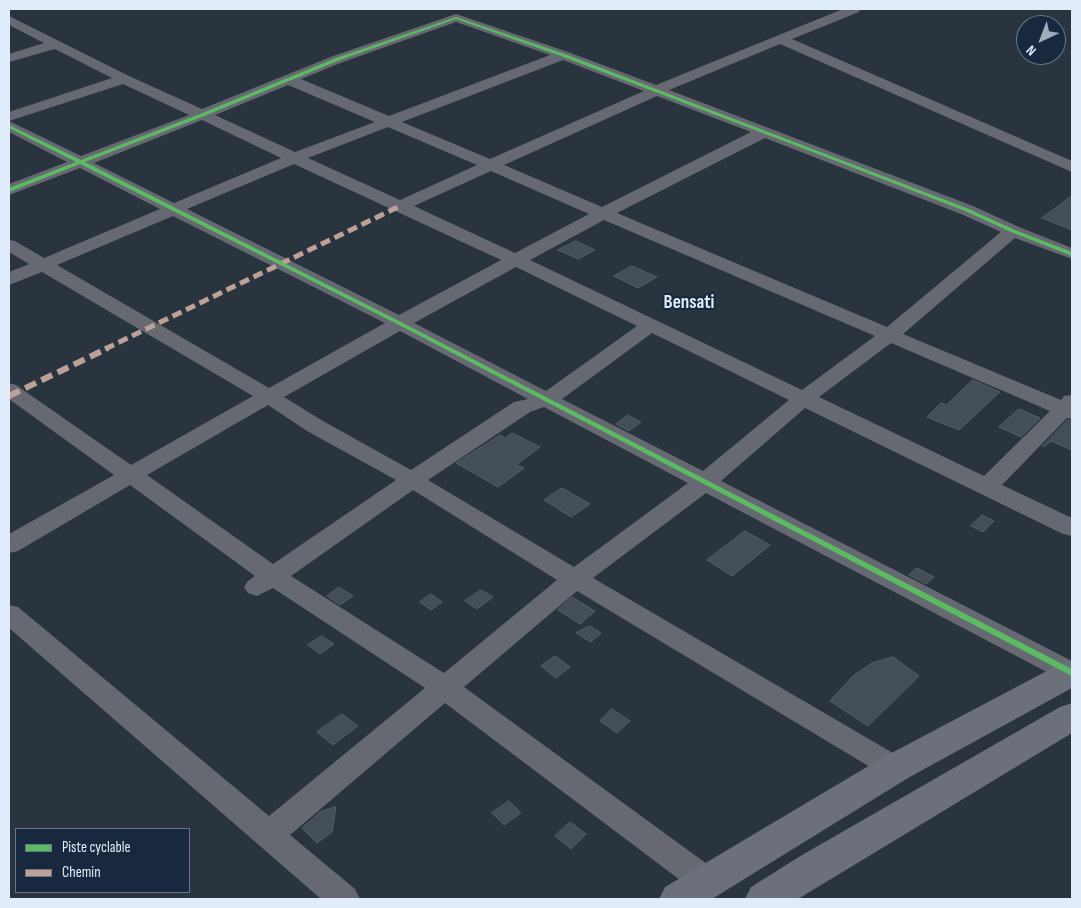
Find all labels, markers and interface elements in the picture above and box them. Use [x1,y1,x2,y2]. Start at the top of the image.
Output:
north arrow [1016,15,1066,65]
text: N [1023,42,1040,59]
district label: Bensati [664,292,714,314]
legend [15,828,190,893]
text: Piste cyclable [62,838,131,857]
text: Chemin [62,863,101,882]

